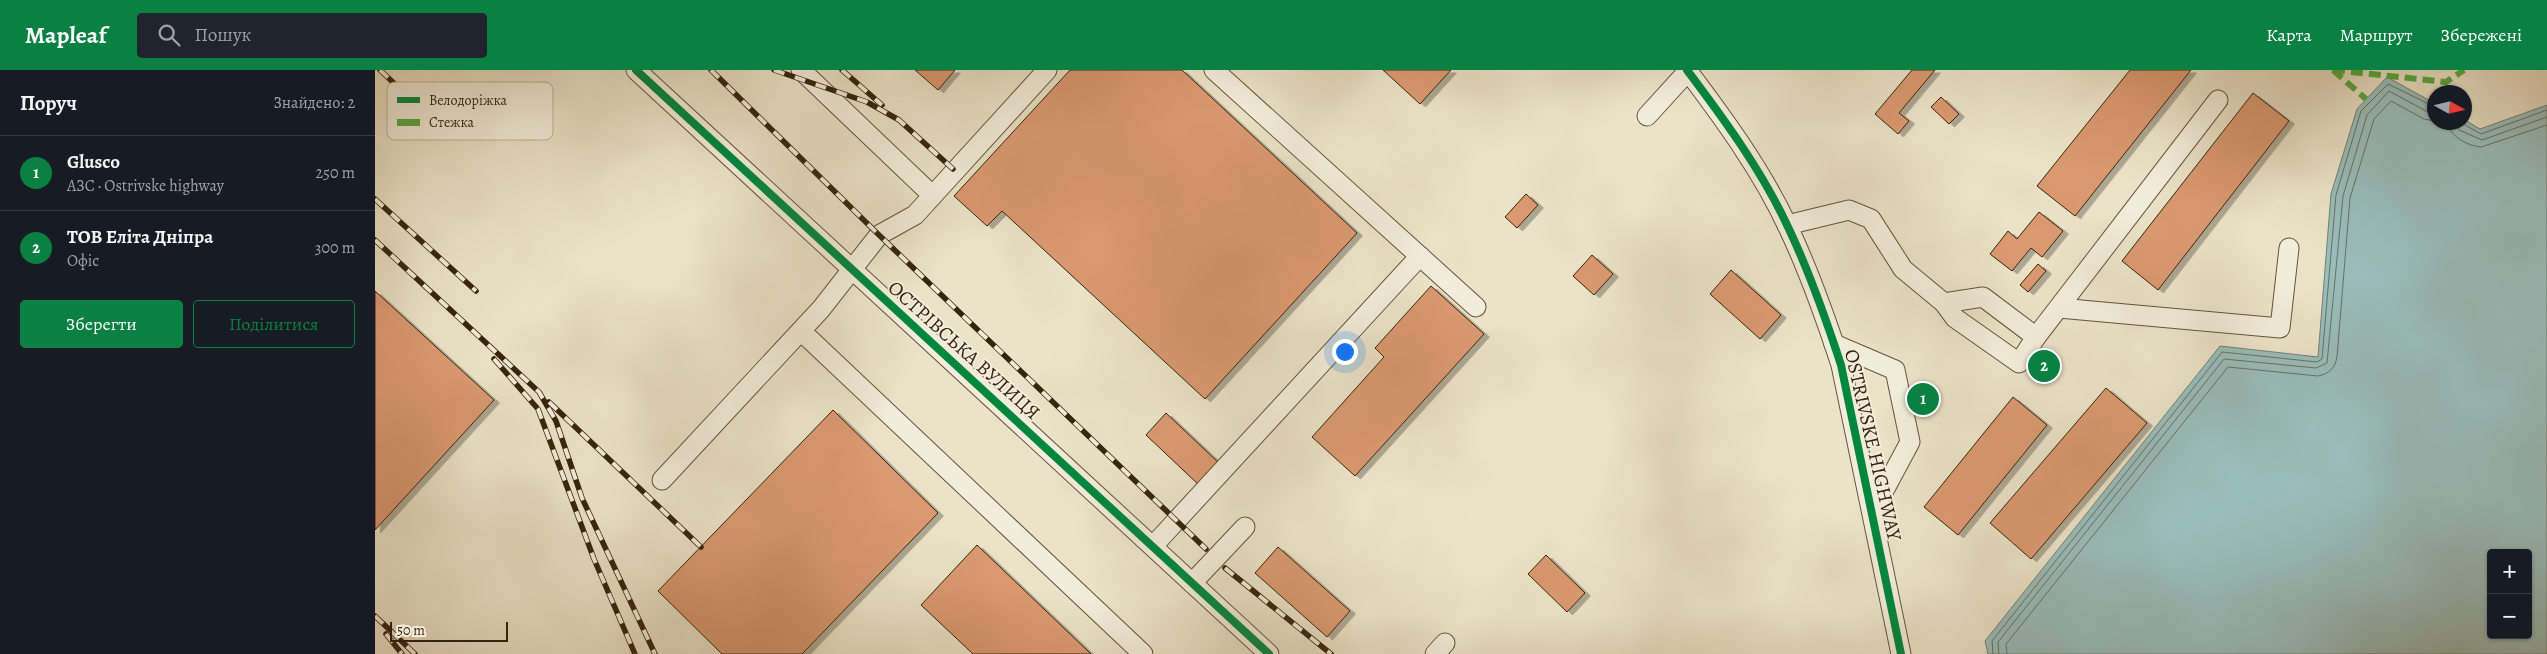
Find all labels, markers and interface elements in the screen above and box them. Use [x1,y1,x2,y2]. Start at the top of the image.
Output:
search box [137,13,487,58]
text: Mapleaf [25,19,107,51]
icon: search [155,21,183,49]
text: Пошук [195,22,251,48]
text: Карта [2266,23,2312,47]
text: Маршрут [2340,23,2413,47]
text: Збережені [2441,23,2522,47]
legend [387,82,553,140]
north arrow [2427,85,2472,130]
text: Поруч [20,89,77,117]
text: Велодоріжка [429,91,507,110]
text: Знайдено: 2 [274,92,355,114]
text: Стежка [429,113,475,132]
text: Glusco [67,149,120,175]
text: 1 [33,162,39,184]
text: 250 m [316,162,355,184]
text: АЗС · Ostrivske highway [67,175,224,197]
text: ТОВ Еліта Дніпра [67,224,213,250]
text: 2 [32,237,40,259]
text: 300 m [315,237,355,259]
text: Офіс [67,250,99,272]
street label: ОСТРІВСЬКА ВУЛИЦЯ [882,274,1046,426]
button: Зберегти [20,300,183,348]
button: Поділитися [193,300,355,348]
your location [1332,339,1358,365]
street label: OSTRIVSKE HIGHWAY [1838,347,1908,545]
pin: 2 [2028,347,2060,385]
pin: 1 [1907,380,1939,418]
map controls [2487,549,2532,639]
button: + [2487,549,2532,594]
button: − [2487,594,2532,639]
scale bar [390,619,507,642]
text: 50 m [397,621,425,640]

